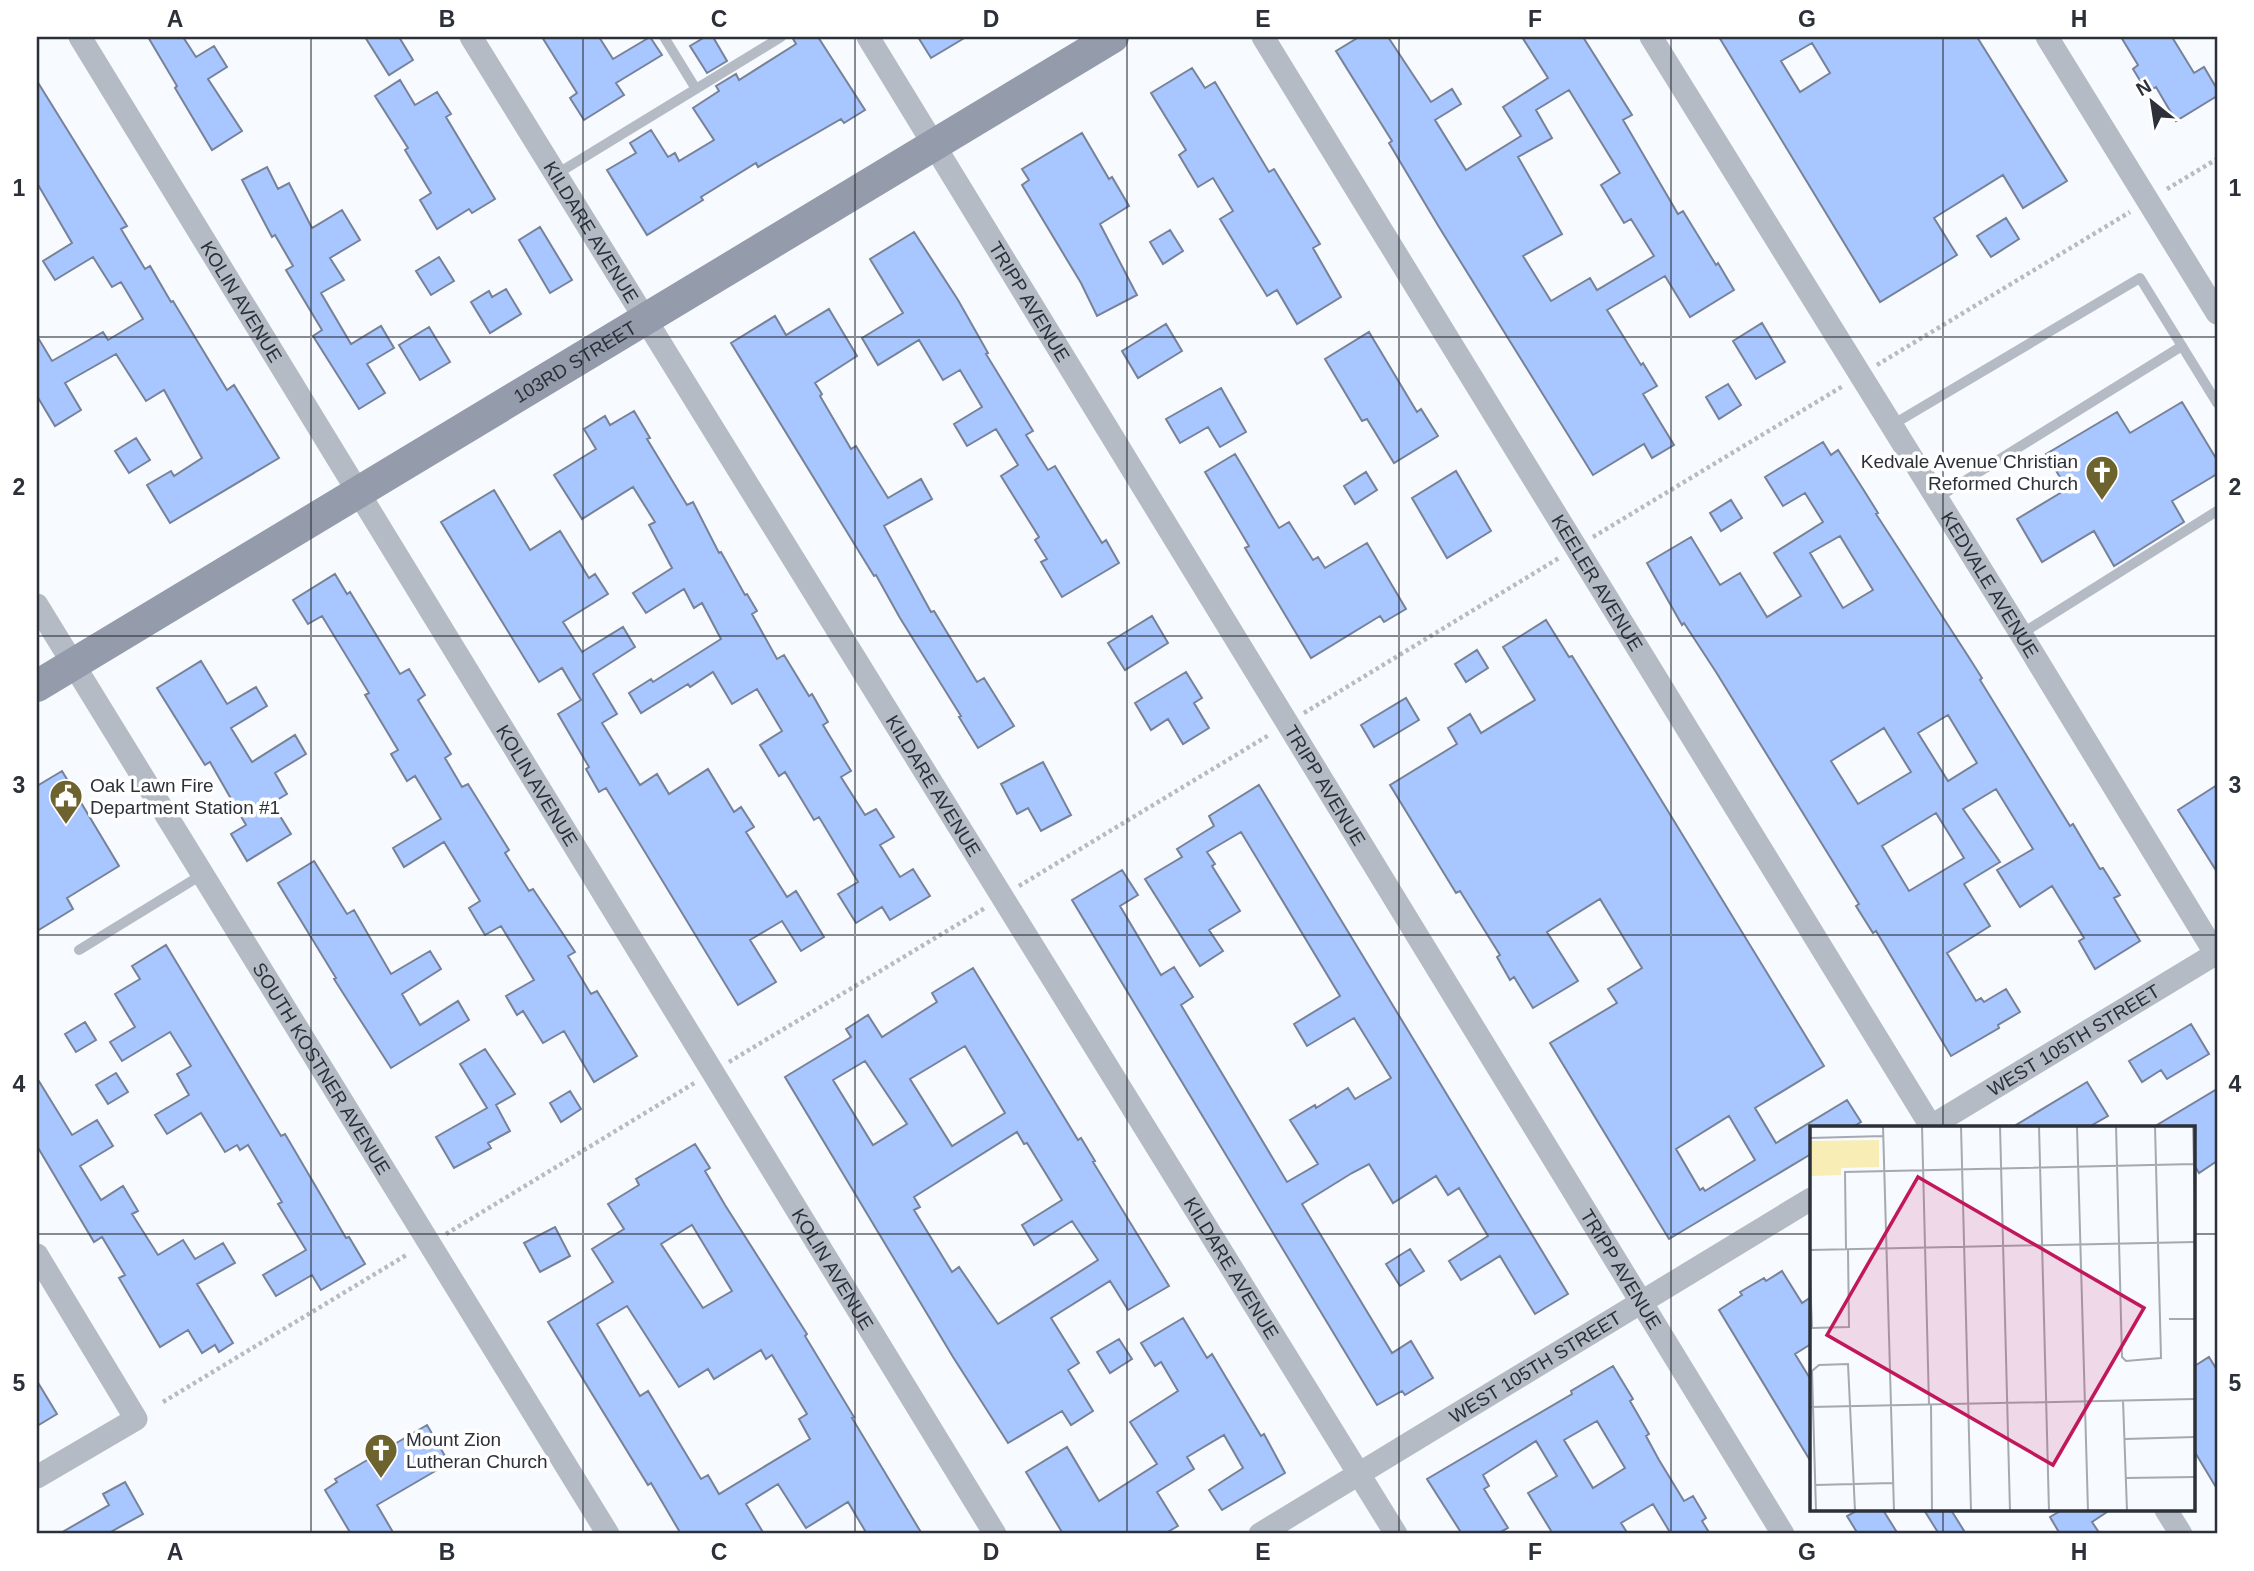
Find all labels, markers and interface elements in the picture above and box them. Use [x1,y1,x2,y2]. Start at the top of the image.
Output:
text: A [167,6,183,32]
text: B [439,6,455,32]
text: C [711,6,727,32]
text: D [983,6,999,32]
text: E [1255,6,1271,32]
text: F [1528,6,1542,32]
text: G [1798,6,1816,32]
text: H [2071,6,2087,32]
north arrow [2118,66,2188,136]
text: N [2133,75,2155,100]
street label: KILDARE AVENUE [540,157,643,306]
text: 1 [13,175,26,201]
text: 1 [2229,175,2242,201]
street label: KOLIN AVENUE [197,237,287,366]
street label: TRIPP AVENUE [985,238,1074,365]
street label: 103RD STREET [510,316,640,407]
place label: Kedvale Avenue Christian Reformed Church [1861,451,2078,494]
church icon: Kedvale Avenue Christian Reformed Church [2083,453,2121,502]
text: 2 [13,474,25,500]
text: 2 [2229,474,2241,500]
street label: KEDVALE AVENUE [1937,508,2043,661]
street label: KEELER AVENUE [1548,511,1647,655]
street label: KILDARE AVENUE [882,711,985,860]
street label: KOLIN AVENUE [492,721,582,850]
street label: TRIPP AVENUE [1281,722,1370,849]
text: 3 [13,772,25,798]
text: 3 [2229,772,2241,798]
place label: Oak Lawn Fire Department Station #1 [90,775,280,818]
public building icon: Oak Lawn Fire Department Station #1 [47,777,85,826]
street label: SOUTH KOSTNER AVENUE [249,959,395,1178]
street label: WEST 105TH STREET [1984,980,2164,1100]
text: 4 [13,1071,26,1097]
text: 4 [2229,1071,2242,1097]
inset map [1810,1126,2194,1512]
street label: KILDARE AVENUE [1180,1193,1283,1343]
street label: KOLIN AVENUE [788,1205,878,1333]
street label: TRIPP AVENUE [1576,1205,1666,1333]
street label: WEST 105TH STREET [1445,1306,1625,1427]
text: 5 [13,1370,26,1396]
text: 5 [2229,1370,2242,1396]
place label: Mount Zion Lutheran Church [406,1429,548,1472]
church icon: Mount Zion Lutheran Church [362,1431,400,1480]
text: A [167,1539,183,1565]
text: B [439,1539,455,1565]
text: C [711,1539,727,1565]
text: D [983,1539,999,1565]
text: E [1255,1539,1271,1565]
text: F [1528,1539,1542,1565]
text: G [1798,1539,1816,1565]
text: H [2071,1539,2087,1565]

